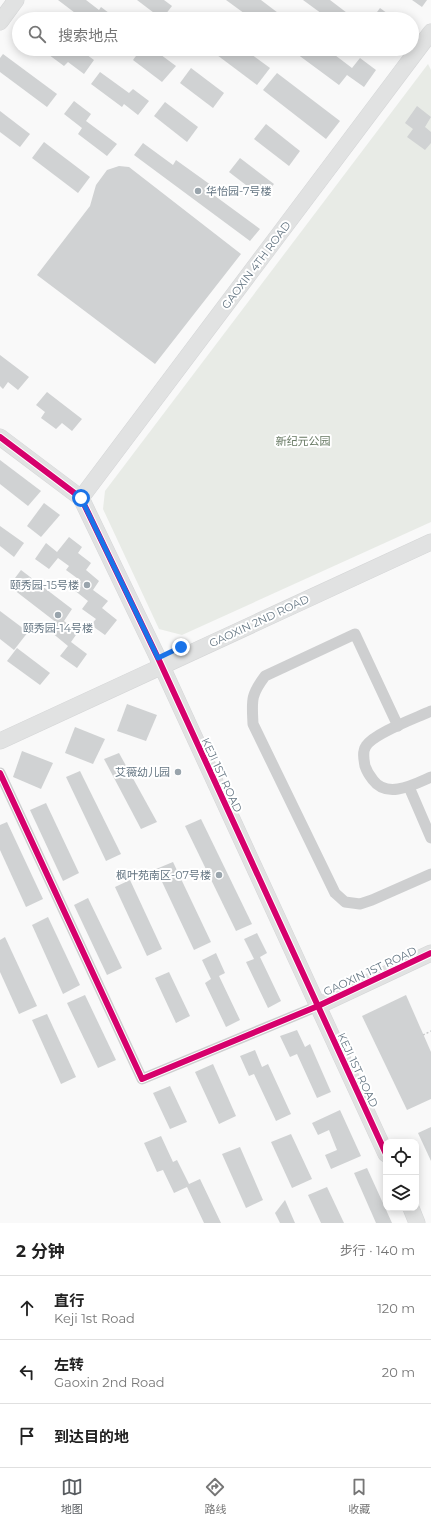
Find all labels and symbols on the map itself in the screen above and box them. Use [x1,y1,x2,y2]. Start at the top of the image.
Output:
place label: 华怡园-7号楼 [206,184,272,198]
marker: 华怡园-7号楼 [193,186,203,196]
street label: GAOXIN 4TH ROAD [218,218,294,312]
park label: 新纪元公园 [276,434,331,448]
route start [72,489,90,507]
place label: 颐秀园-15号楼 [10,578,79,592]
marker: 颐秀园-15号楼 [82,580,92,590]
street label: GAOXIN 2ND ROAD [207,592,311,650]
marker: 颐秀园-14号楼 [53,610,63,620]
place label: 颐秀园-14号楼 [23,621,93,635]
route end [172,638,190,656]
street label: KEJI 1ST ROAD [199,735,245,815]
place label: 艾薇幼儿园 [115,765,170,779]
marker: 艾薇幼儿园 [173,767,183,777]
place label: 枫叶苑南区-07号楼 [116,868,211,882]
marker: 枫叶苑南区-07号楼 [214,870,224,880]
street label: GAOXIN 1ST ROAD [321,943,419,999]
street label: KEJI 1ST ROAD [335,1030,381,1110]

